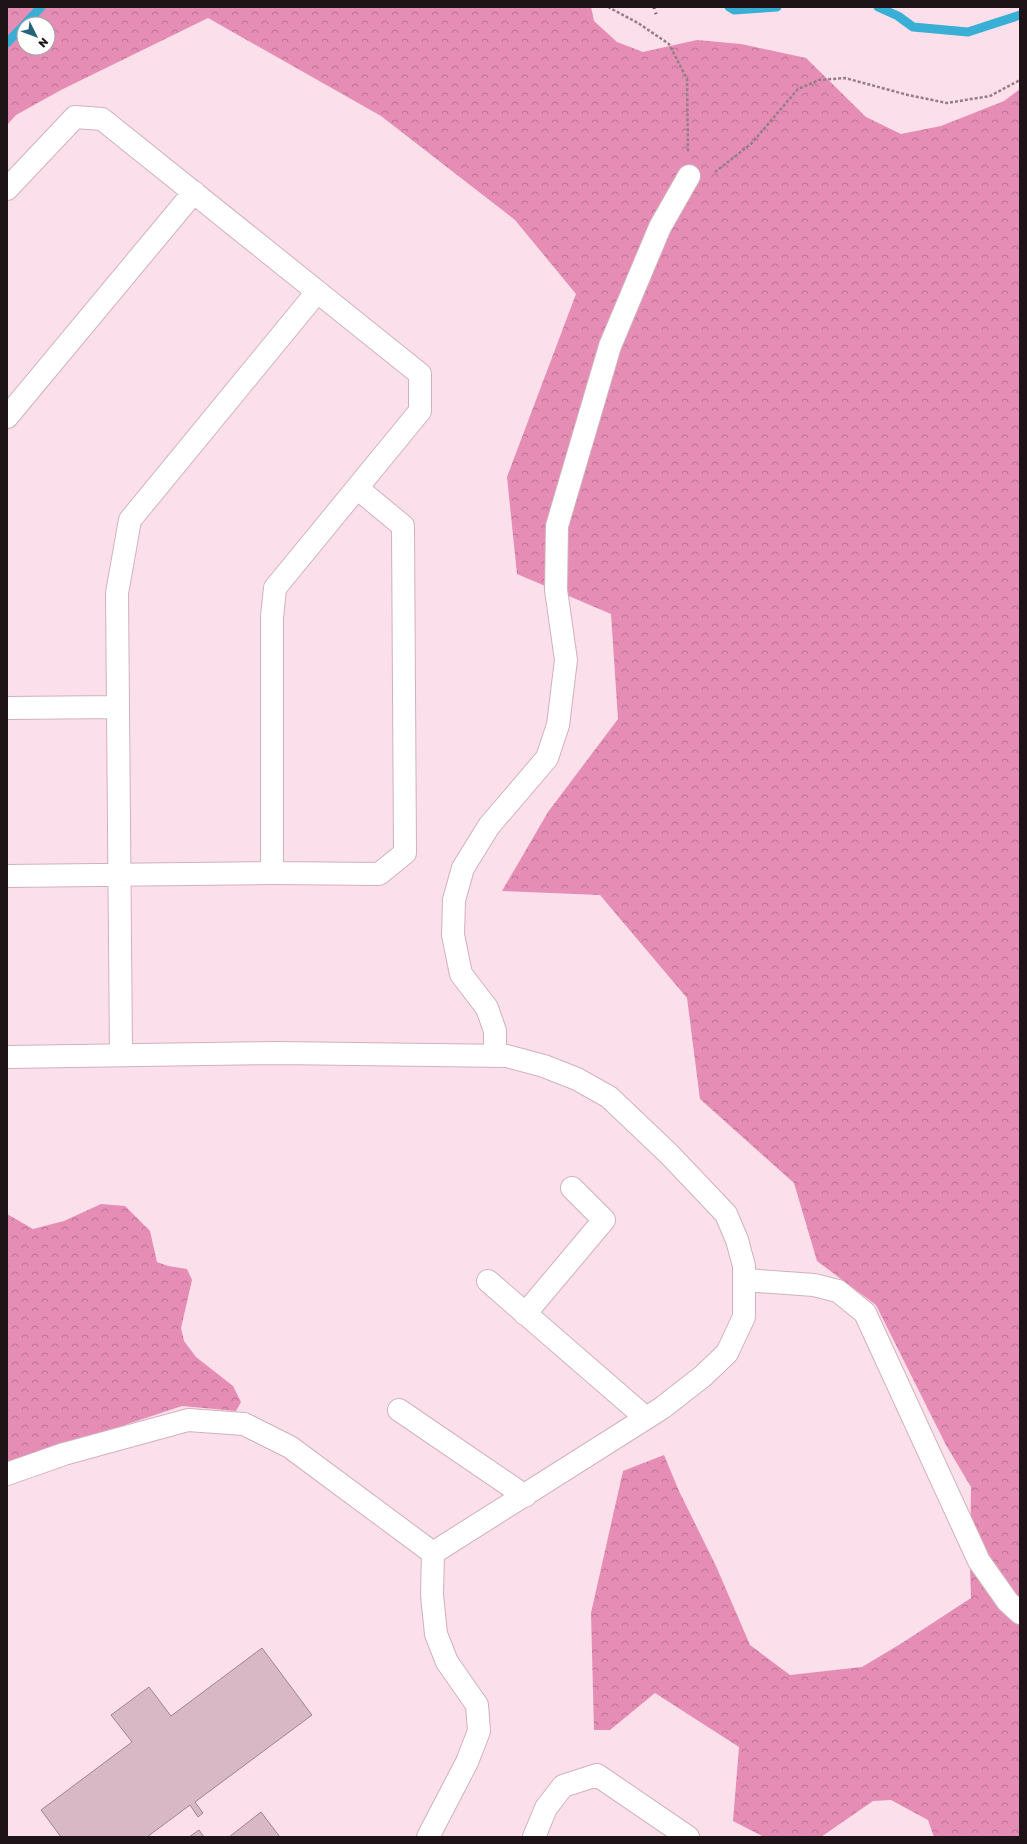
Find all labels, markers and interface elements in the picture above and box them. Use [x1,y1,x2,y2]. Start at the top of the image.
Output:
north arrow [16,16,56,56]
text: N [36,36,51,50]

